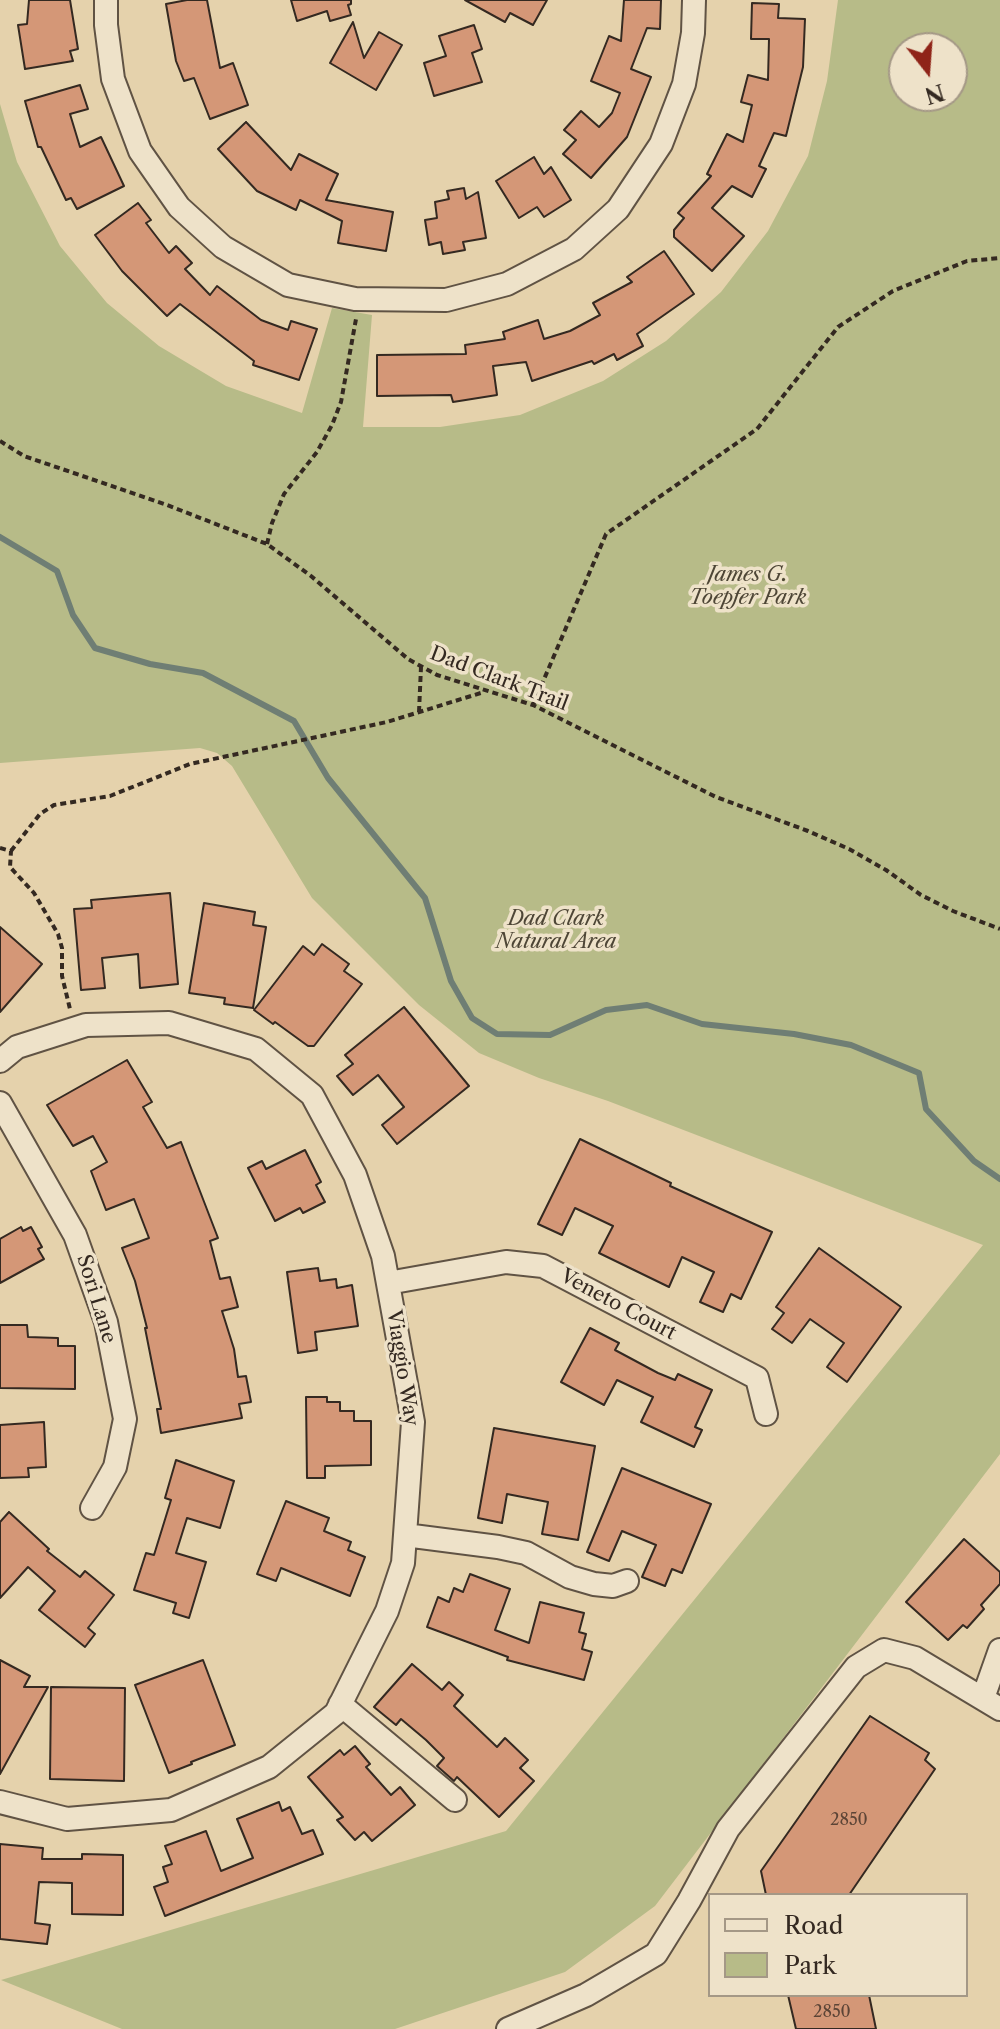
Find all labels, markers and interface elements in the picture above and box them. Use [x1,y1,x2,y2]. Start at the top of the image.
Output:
north arrow [888,32,968,112]
text: N [921,78,948,109]
park label: James G. Toepfer Park [690,563,806,610]
street label: Dad Clark Trail [426,642,572,716]
park label: Dad Clark Natural Area [496,907,616,954]
street label: Sori Lane [71,1252,121,1346]
street label: Veneto Court [556,1264,680,1346]
street label: Viaggio Way [381,1308,423,1428]
house number: 2850 [830,1810,868,1830]
legend [708,1893,968,1997]
text: Road [784,1911,843,1940]
text: Park [784,1951,836,1980]
house number: 2850 [813,2002,851,2022]

